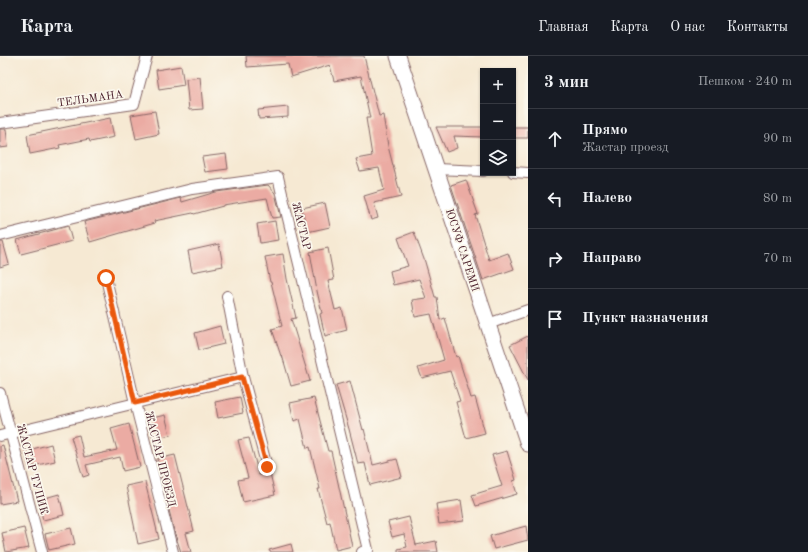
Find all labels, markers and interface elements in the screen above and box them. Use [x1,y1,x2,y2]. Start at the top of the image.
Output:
text: Карта [20,18,73,37]
text: Главная [538,20,588,34]
text: Карта [610,20,648,34]
text: О нас [670,20,705,34]
text: Контакты [727,20,788,34]
map controls [480,68,516,176]
button: + [480,68,516,104]
text: 3 мин [544,74,589,91]
text: Пешком · 240 m [698,75,792,88]
street label: ТЕЛЬМАНА [57,89,124,110]
button: − [480,104,516,140]
text: Прямо [582,123,628,138]
icon: ahead [544,128,566,150]
text: 90 m [763,132,792,145]
button: layers [480,140,516,176]
text: Жастар проезд [582,141,668,154]
icon: left [544,188,566,210]
text: Налево [582,191,632,206]
text: 80 m [763,192,792,205]
street label: ЖАСТАР [289,201,312,251]
street label: ЮСУФ САРЕМИ [443,208,480,294]
icon: right [544,248,566,270]
text: Направо [582,251,641,266]
text: 70 m [763,252,792,265]
route start [97,269,115,287]
icon: arrive [544,308,566,330]
text: Пункт назначения [582,311,709,326]
street label: ЖАСТАР ПРОЕЗД [142,410,177,508]
street label: ЖАСТАР ТУПИК [14,423,49,516]
route end [258,458,276,476]

